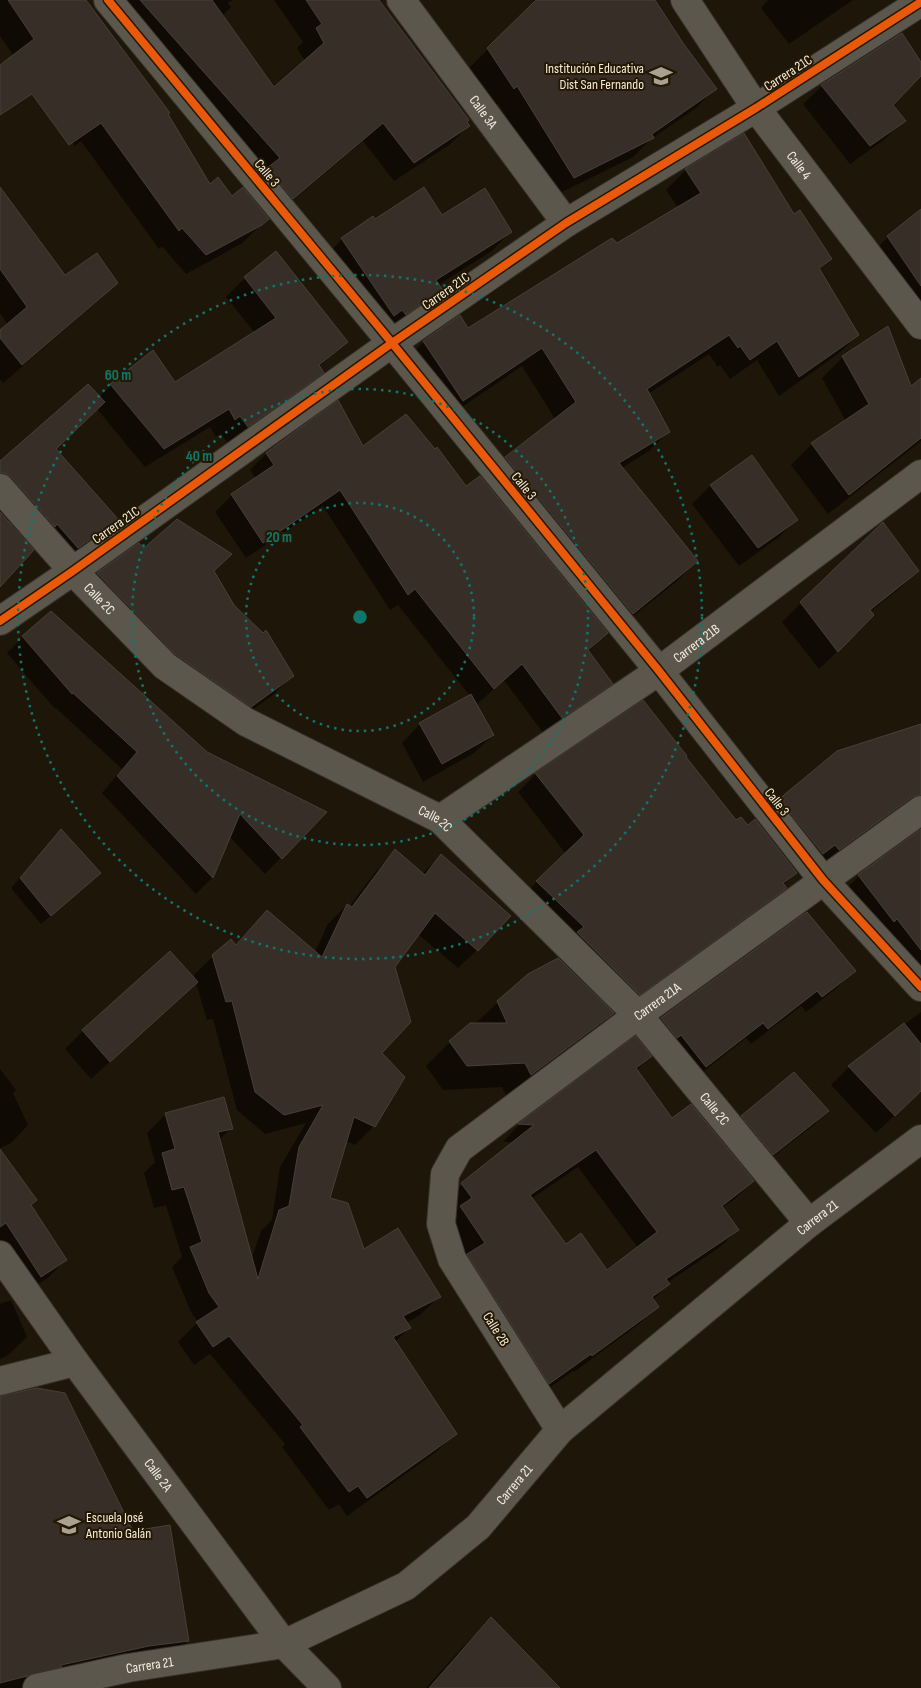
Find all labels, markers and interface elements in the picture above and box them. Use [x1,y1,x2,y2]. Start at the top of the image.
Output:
street label: Carrera 21C [761,51,816,95]
place label: Institución Educativa Dist San Fernando [545,60,644,93]
school or university icon: Institución Educativa Dist San Fernando [648,63,674,89]
street label: Calle 3A [466,92,502,132]
street label: Calle 4 [783,148,816,183]
street label: Calle 3 [251,156,284,190]
street label: Carrera 21C [419,268,473,314]
text: 60 m [105,366,131,385]
text: 40 m [186,447,212,466]
street label: Calle 3 [508,469,540,503]
street label: Carrera 21C [89,502,143,548]
text: 20 m [266,528,292,547]
street label: Calle 2C [81,579,119,618]
centre of rings [351,608,369,626]
street label: Carrera 21B [670,620,723,666]
street label: Calle 3 [761,785,793,819]
street label: Calle 2C [416,801,457,835]
street label: Carrera 21A [630,978,685,1024]
street label: Calle 2C [696,1089,734,1129]
street label: Carrera 21 [793,1196,841,1238]
street label: Calle 2B [479,1309,513,1349]
street label: Calle 2A [141,1455,177,1495]
street label: Carrera 21 [492,1461,536,1508]
place label: Escuela José Antonio Galán [85,1509,151,1542]
school or university icon: Escuela José Antonio Galán [56,1512,82,1538]
street label: Carrera 21 [125,1653,174,1677]

